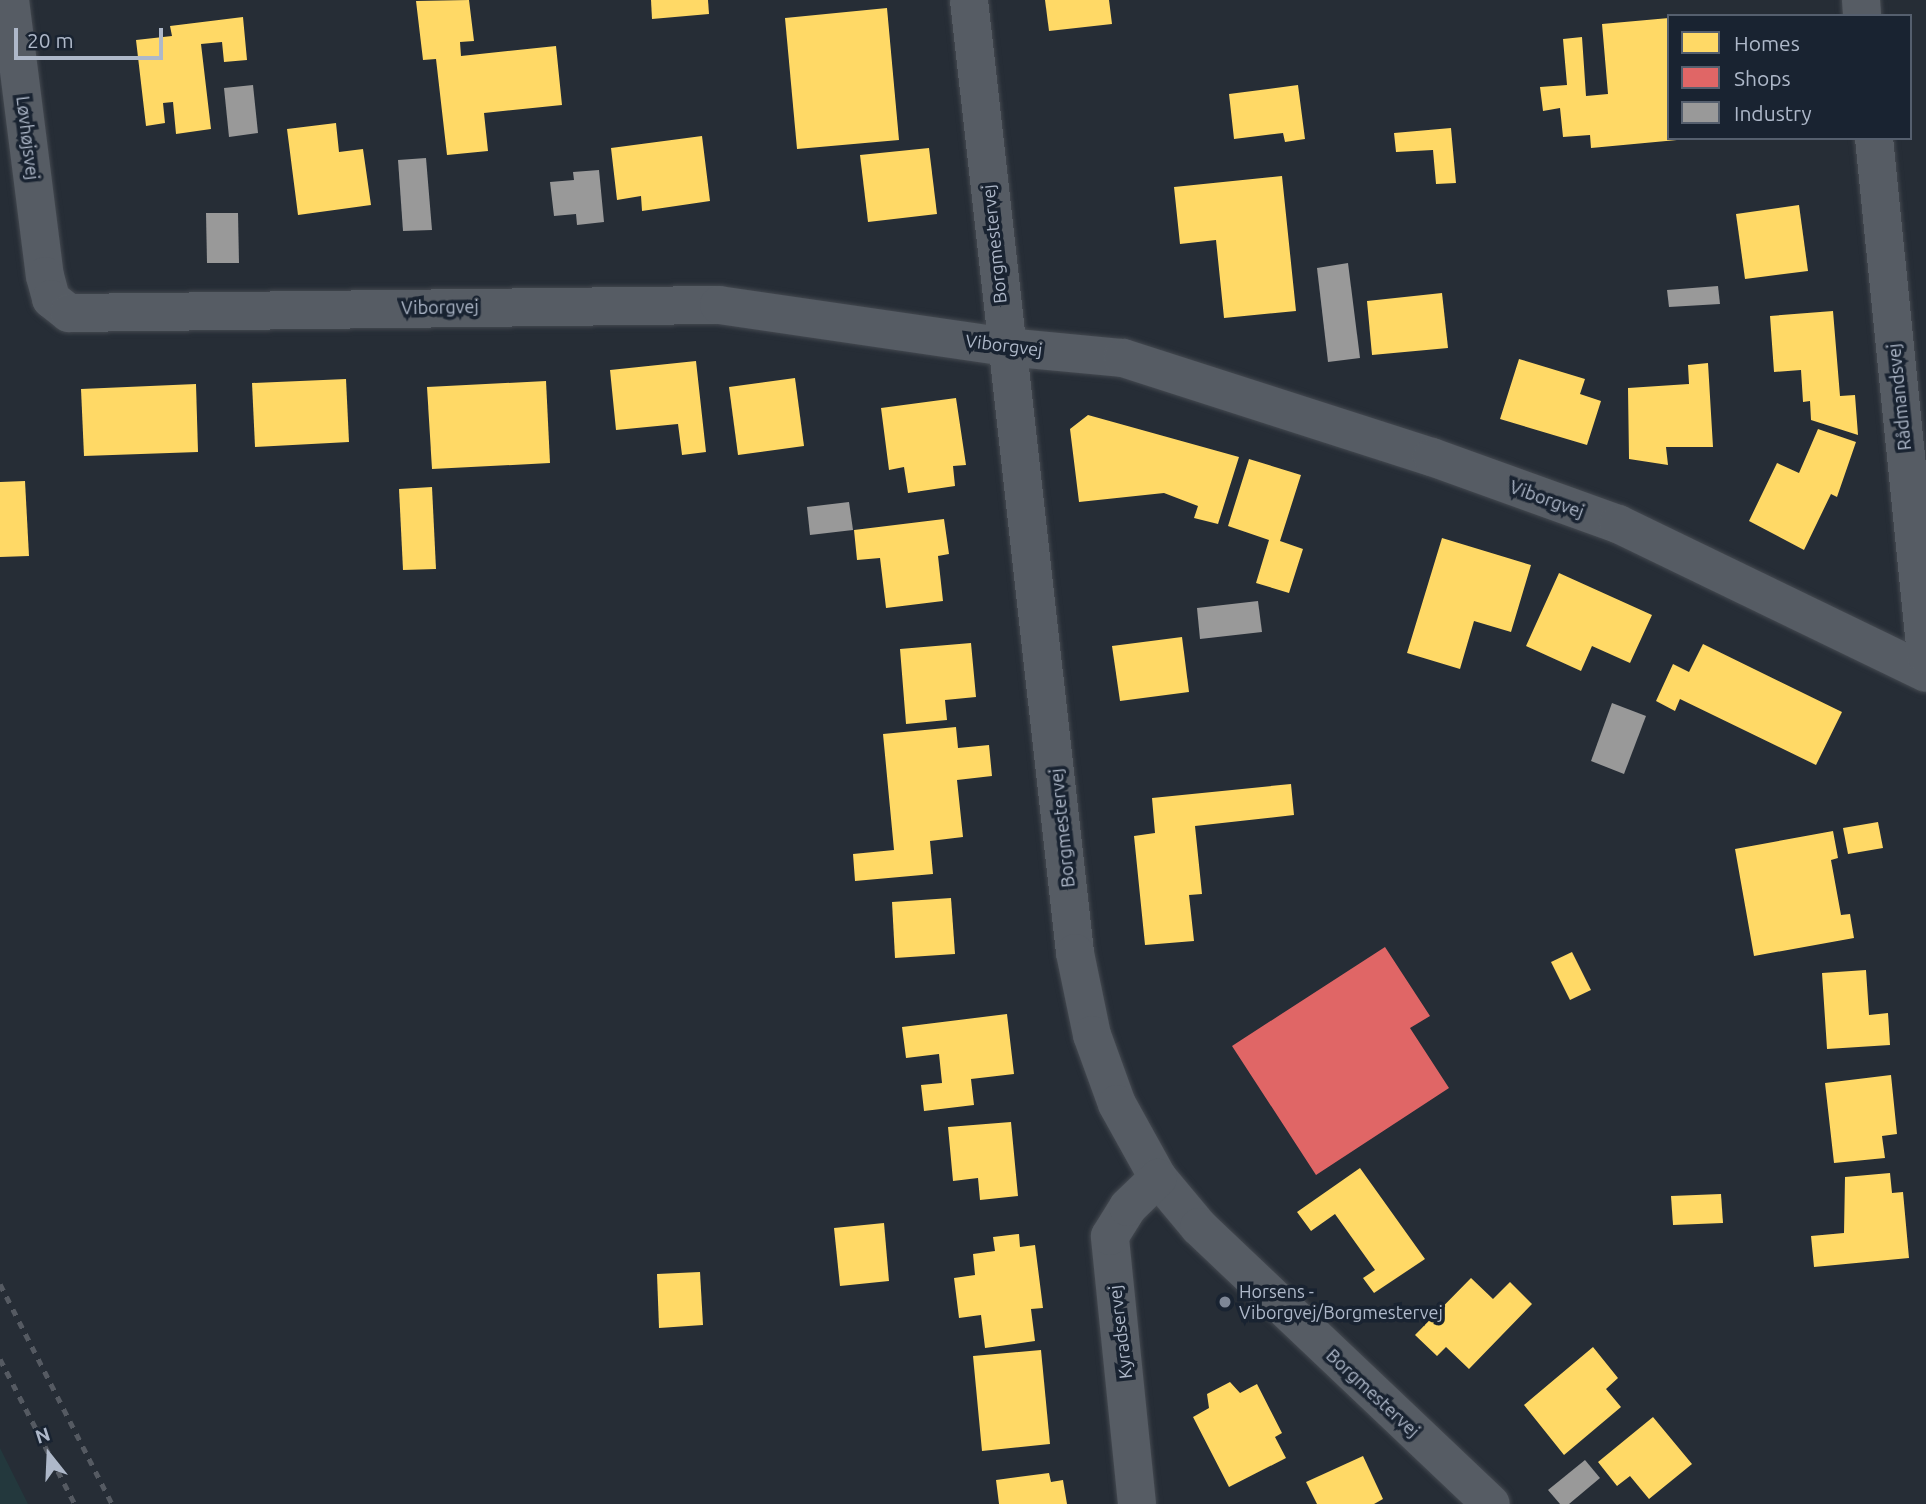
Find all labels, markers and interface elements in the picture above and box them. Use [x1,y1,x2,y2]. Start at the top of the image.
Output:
scale bar [18,14,166,58]
legend [1667,14,1912,140]
text: 20 m [27,28,74,52]
text: Homes [1734,31,1800,55]
text: Shops [1734,66,1791,90]
street label: Løvhøjsvej [12,95,44,181]
text: Industry [1734,101,1812,125]
street label: Borgmestervej [977,183,1011,305]
street label: Viborgvej [401,296,479,318]
street label: Viborgvej [964,330,1044,360]
street label: Rådmandsvej [1883,342,1915,452]
street label: Viborgvej [1507,476,1587,522]
street label: Borgmestervej [1045,767,1079,889]
place label: Horsens - Viborgvej/Borgmestervej [1239,1281,1443,1324]
street label: Kyradservej [1104,1284,1136,1380]
marker: Horsens - Viborgvej/Borgmestervej [1217,1294,1233,1310]
street label: Borgmestervej [1322,1344,1424,1442]
north arrow [14,1420,84,1490]
text: N [32,1422,53,1448]

